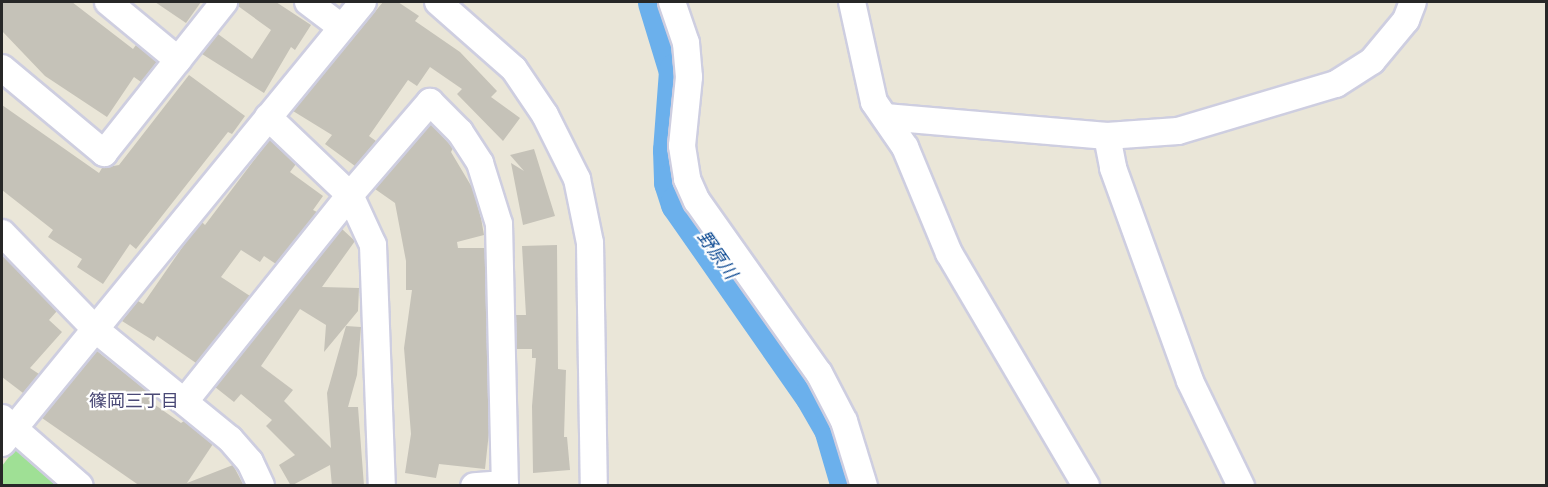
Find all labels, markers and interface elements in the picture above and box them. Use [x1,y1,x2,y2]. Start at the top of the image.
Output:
water label: 野原川 [693,227,741,283]
district label: 篠岡三丁目 [89,390,179,412]

